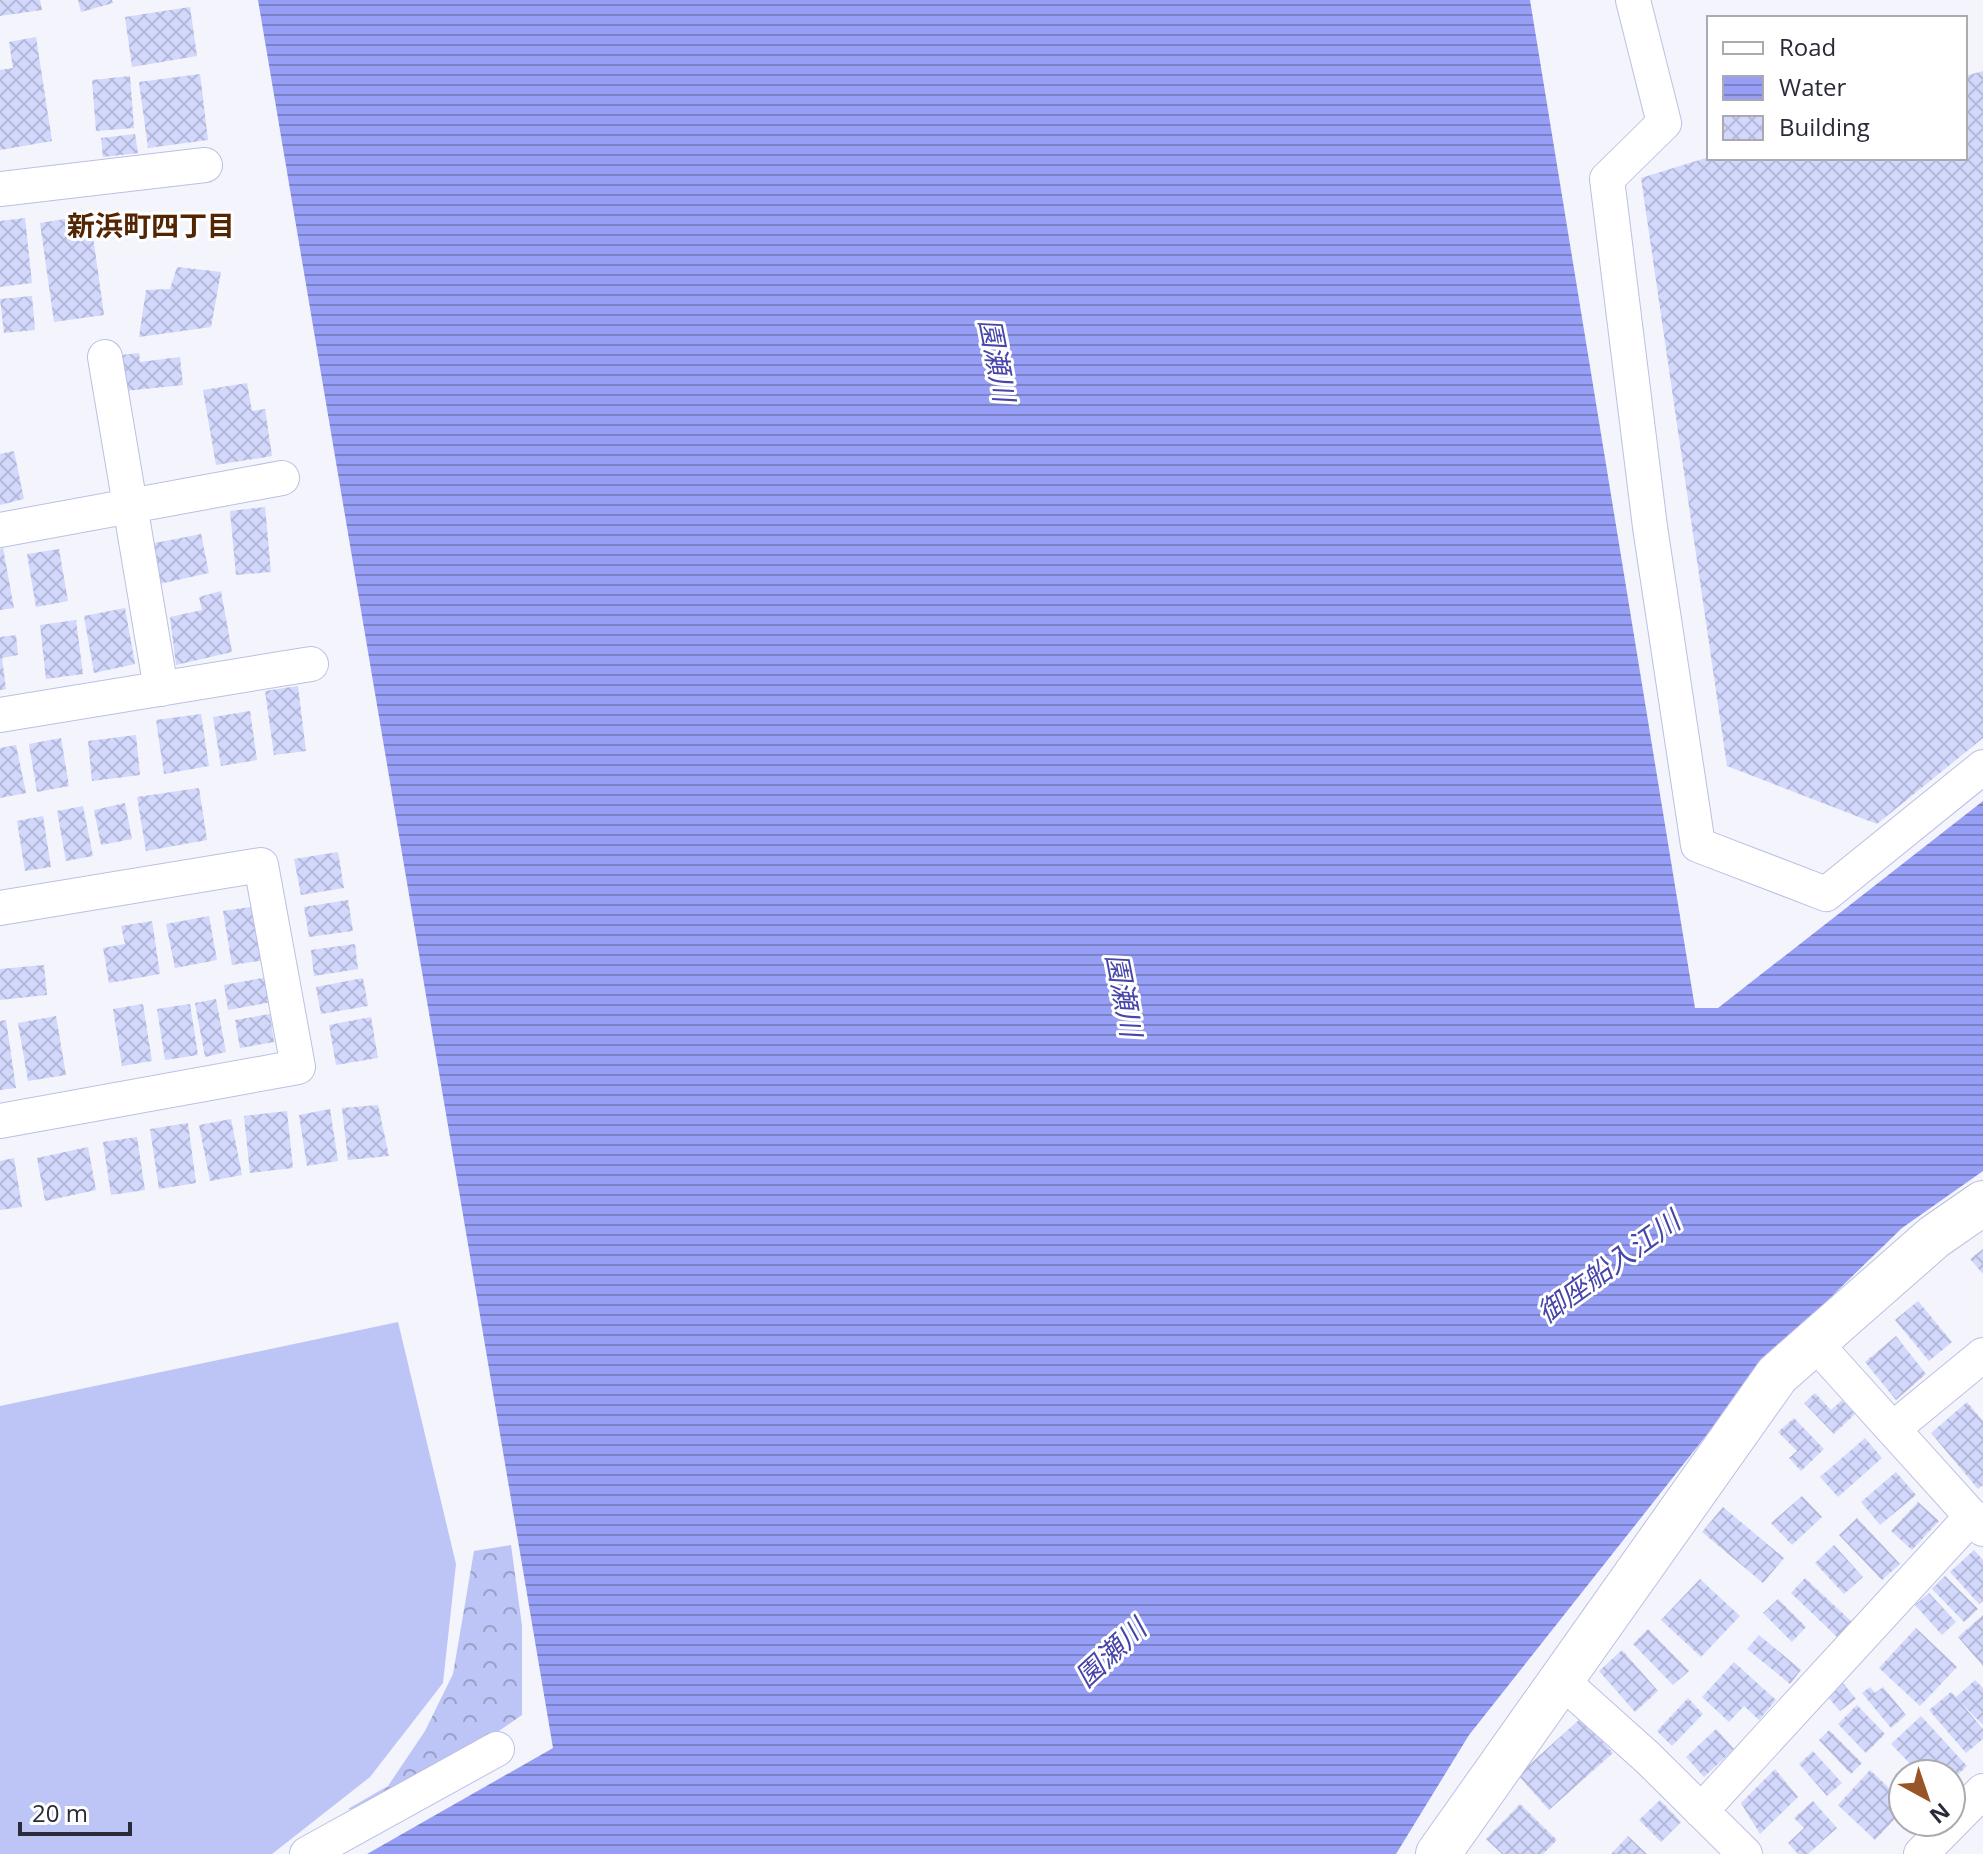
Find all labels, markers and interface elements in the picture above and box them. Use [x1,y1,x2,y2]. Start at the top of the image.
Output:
legend [1707,16,1967,160]
text: Road [1779,30,1836,63]
text: Water [1779,70,1847,103]
text: Building [1779,110,1870,143]
district label: 新浜町四丁目 [67,206,235,244]
water label: 園瀬川 [971,315,1025,408]
water label: 園瀬川 [1098,950,1152,1043]
water label: 御座船入江川 [1529,1199,1690,1331]
water label: 園瀬川 [1066,1607,1156,1695]
north arrow [1887,1758,1967,1838]
scale bar [20,1786,130,1836]
text: 20 m [32,1796,88,1829]
text: N [1924,1797,1957,1831]

